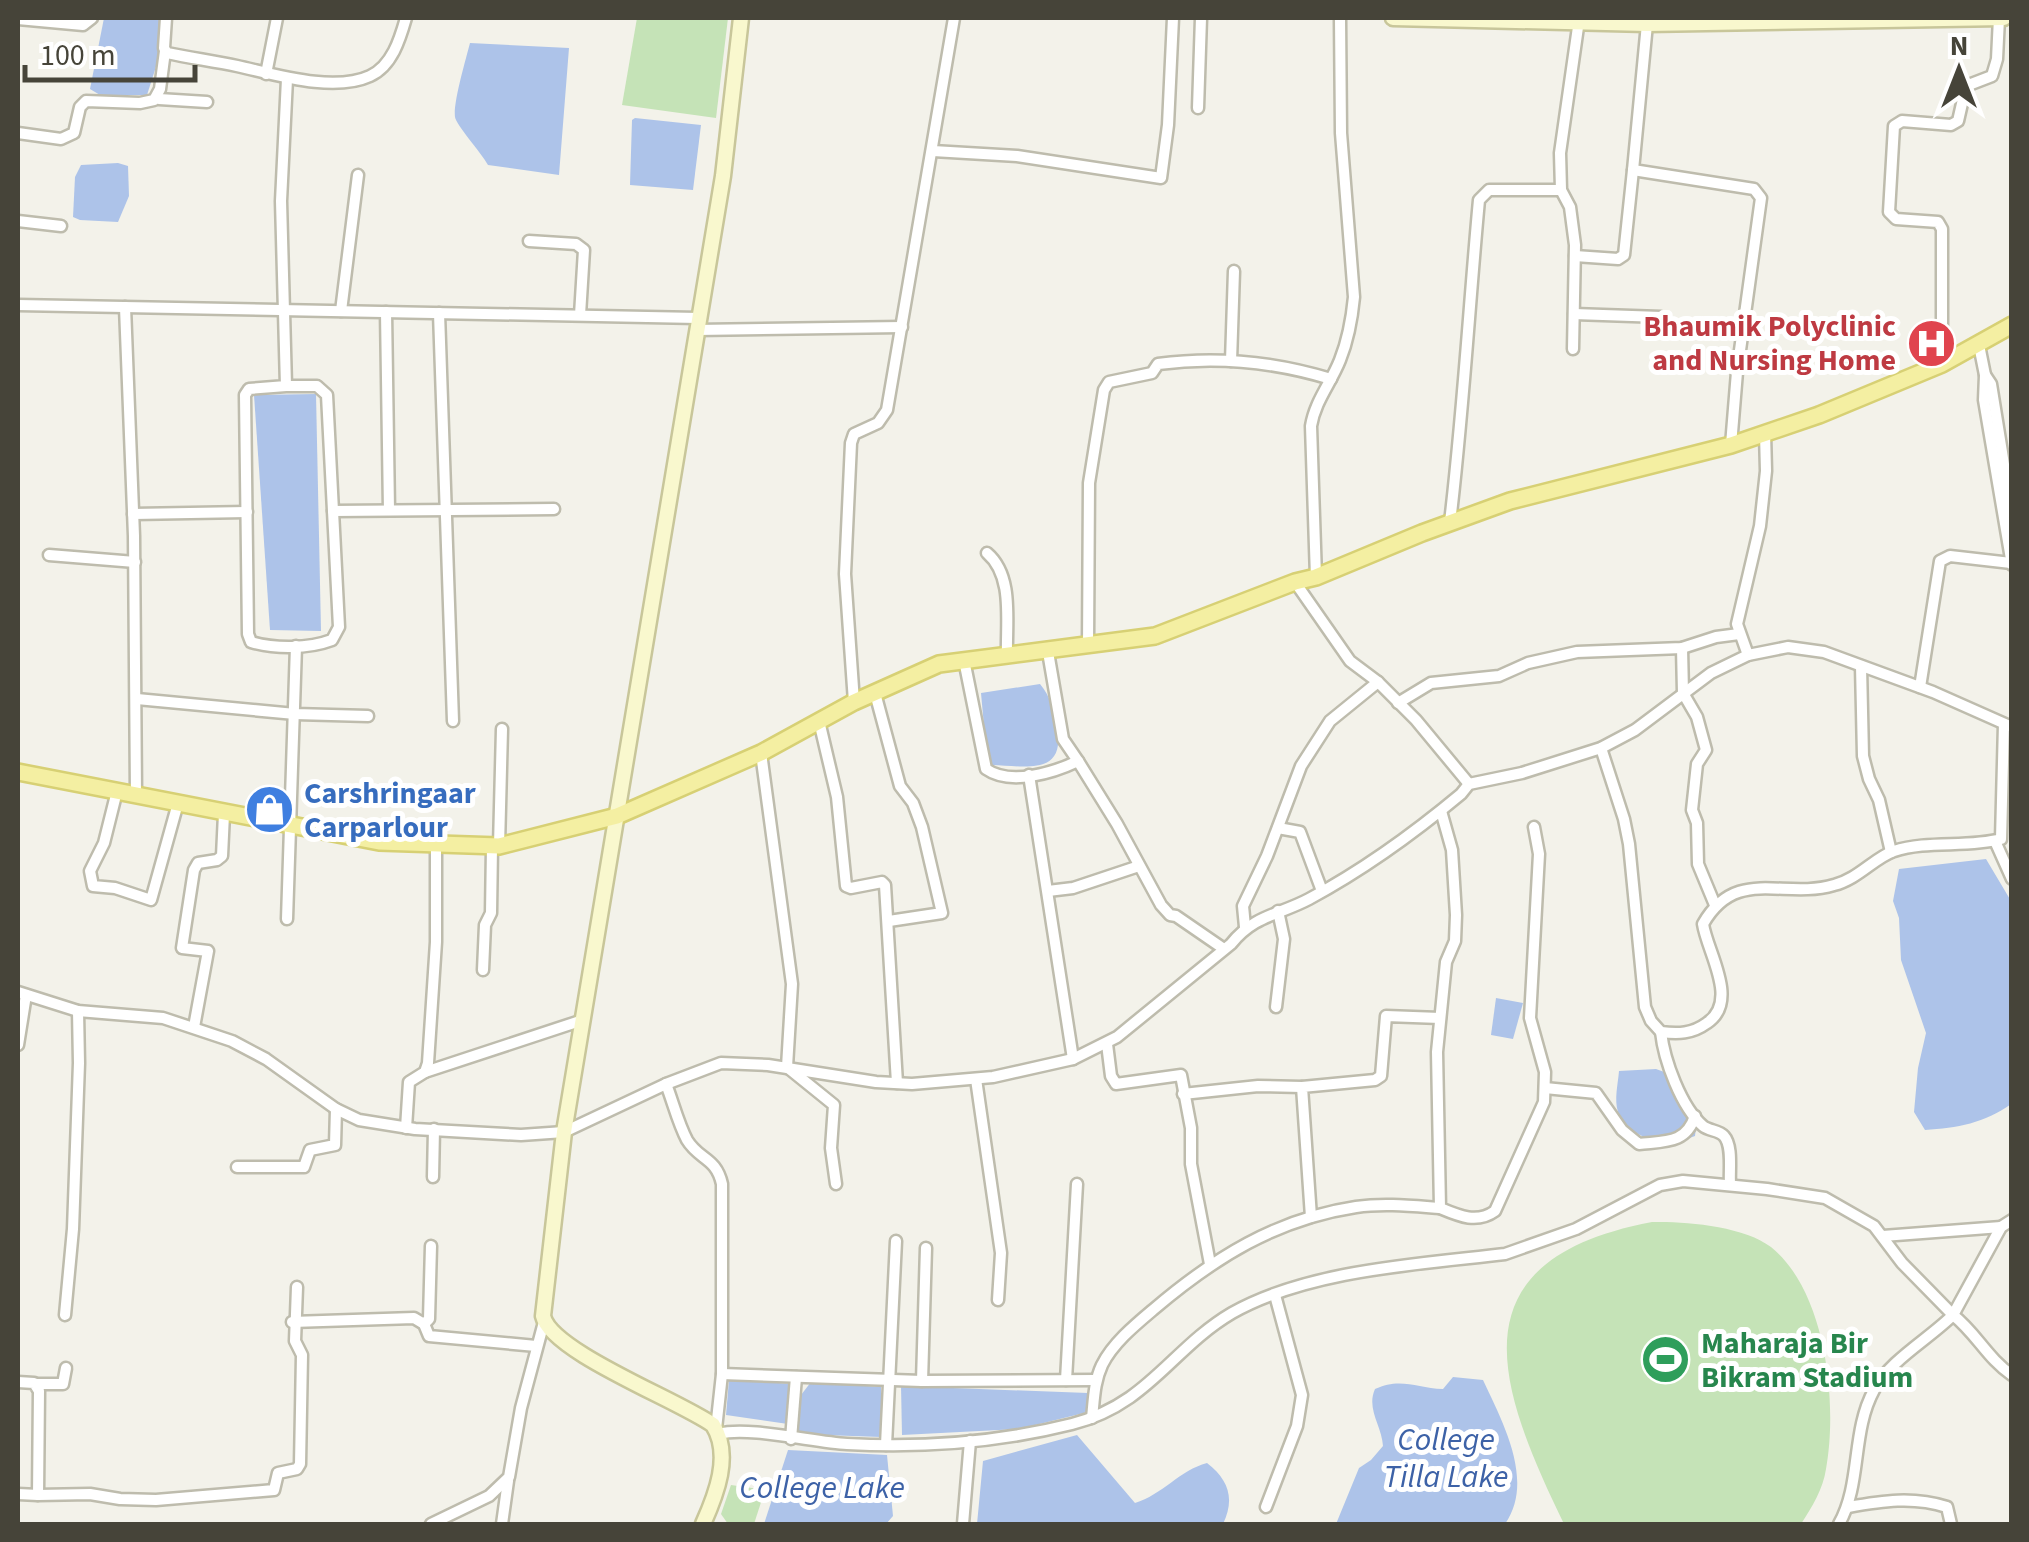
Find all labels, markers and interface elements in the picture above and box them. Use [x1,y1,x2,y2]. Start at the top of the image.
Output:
scale bar [25,20,195,82]
north arrow [1909,20,2009,120]
text: N [1950,26,1968,66]
text: 100 m [40,34,116,77]
place label: Bhaumik Polyclinic and Nursing Home [1643,305,1896,382]
hospital icon: Bhaumik Polyclinic and Nursing Home [1905,317,1957,369]
place label: Carshringaar Carparlour [304,772,476,849]
shop icon: Carshringaar Carparlour [243,784,295,836]
place label: Maharaja Bir Bikram Stadium [1701,1322,1913,1399]
sports icon: Maharaja Bir Bikram Stadium [1640,1334,1692,1386]
water label: College Tilla Lake [1384,1417,1508,1500]
water label: College Lake [739,1465,905,1511]

